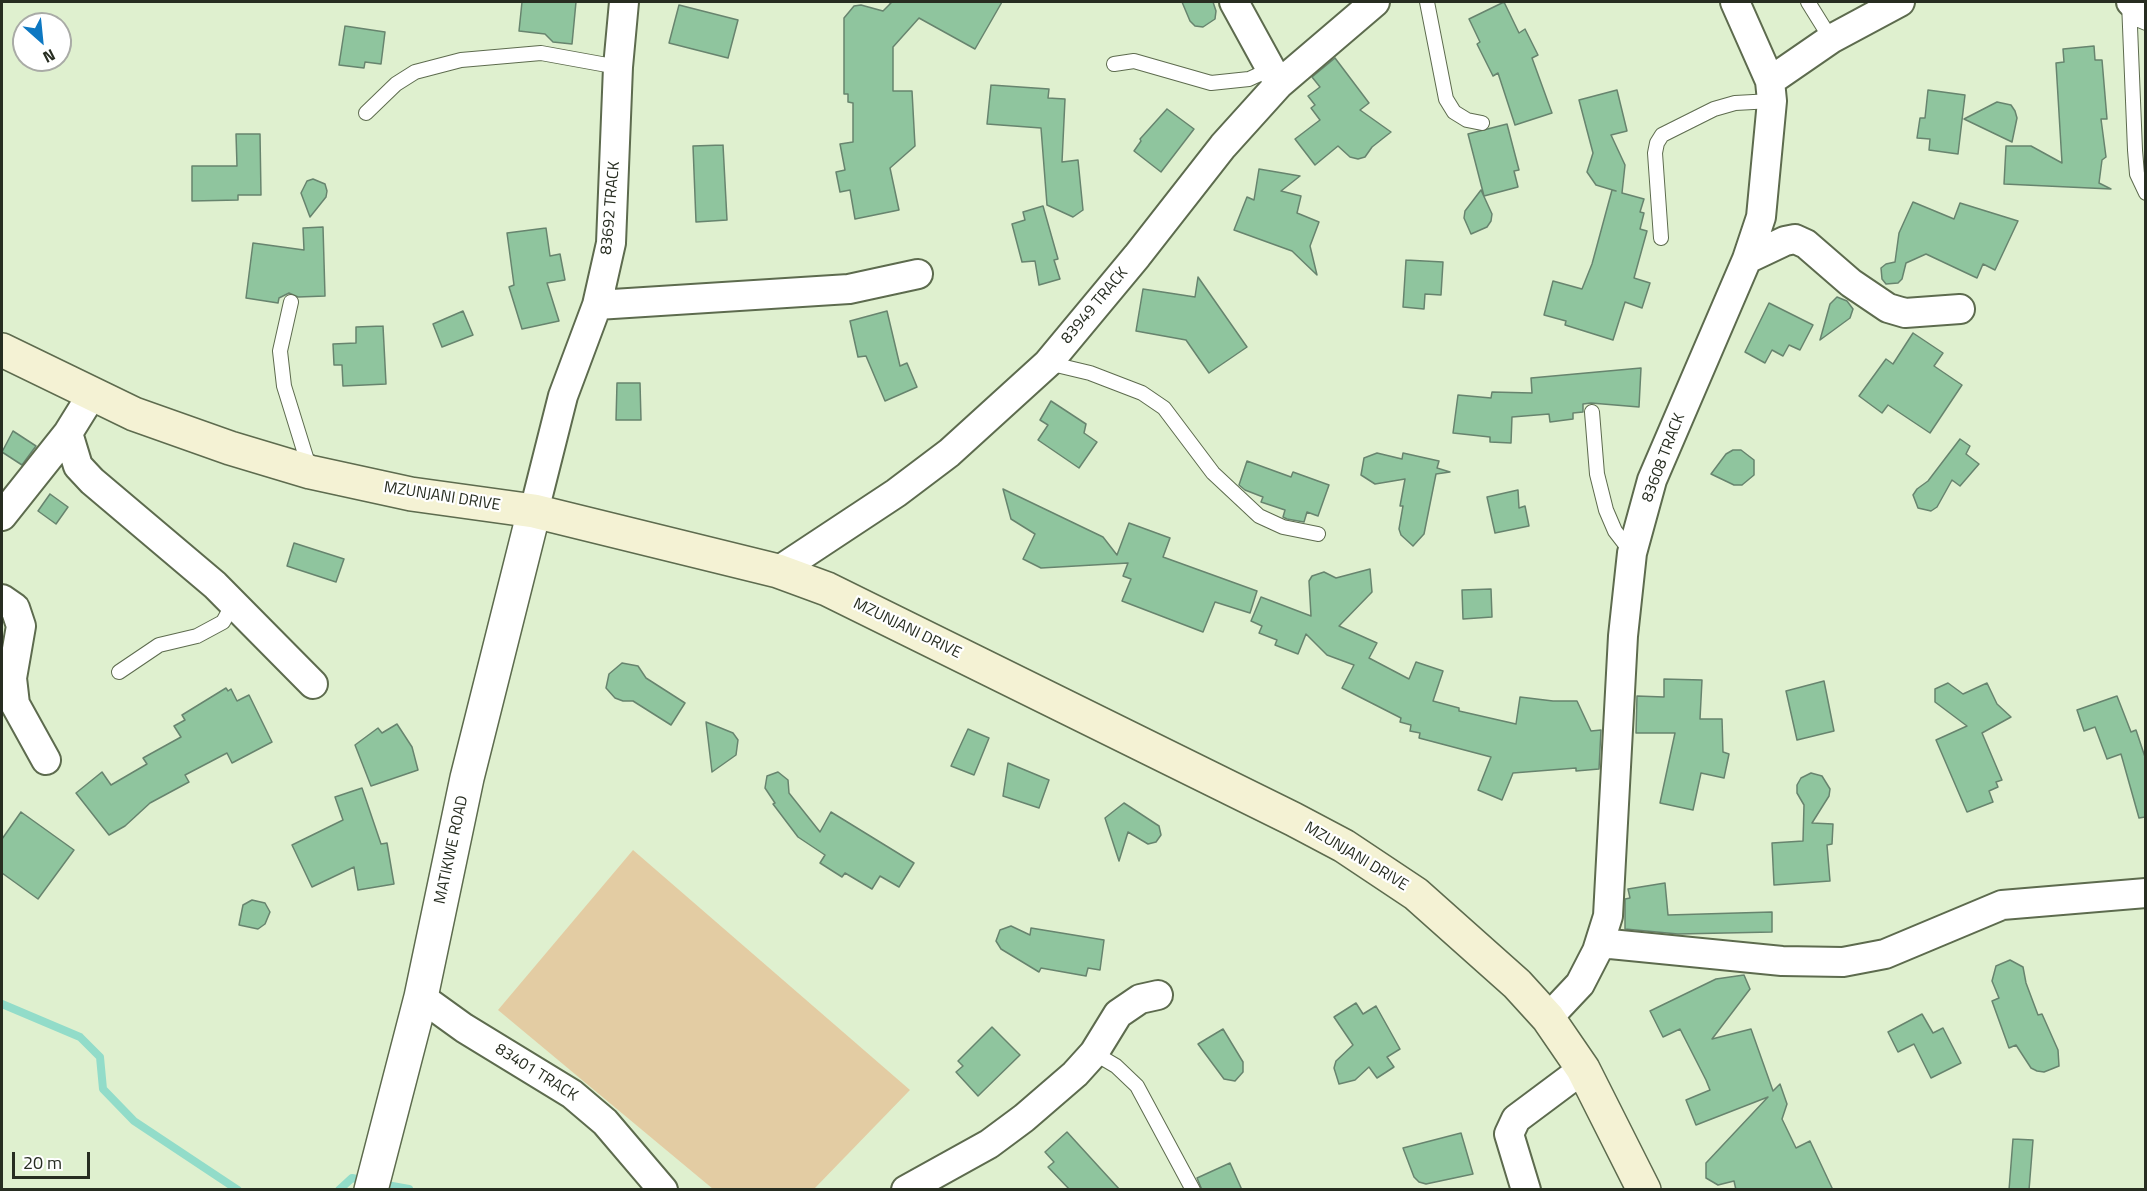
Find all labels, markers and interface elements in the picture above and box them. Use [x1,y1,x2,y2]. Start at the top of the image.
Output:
north arrow [12,12,72,72]
text: N [39,43,60,69]
street label: 83692 TRACK [597,161,625,255]
street label: 83949 TRACK [1058,264,1132,348]
street label: 83608 TRACK [1638,411,1690,505]
street label: MZUNJANI DRIVE [382,478,502,516]
street label: MZUNJANI DRIVE [850,595,964,663]
street label: MATIKWE ROAD [431,794,473,906]
street label: MZUNJANI DRIVE [1301,818,1411,896]
street label: 83401 TRACK [491,1040,581,1106]
scale bar [15,1140,93,1178]
text: 20 m [23,1149,62,1176]

